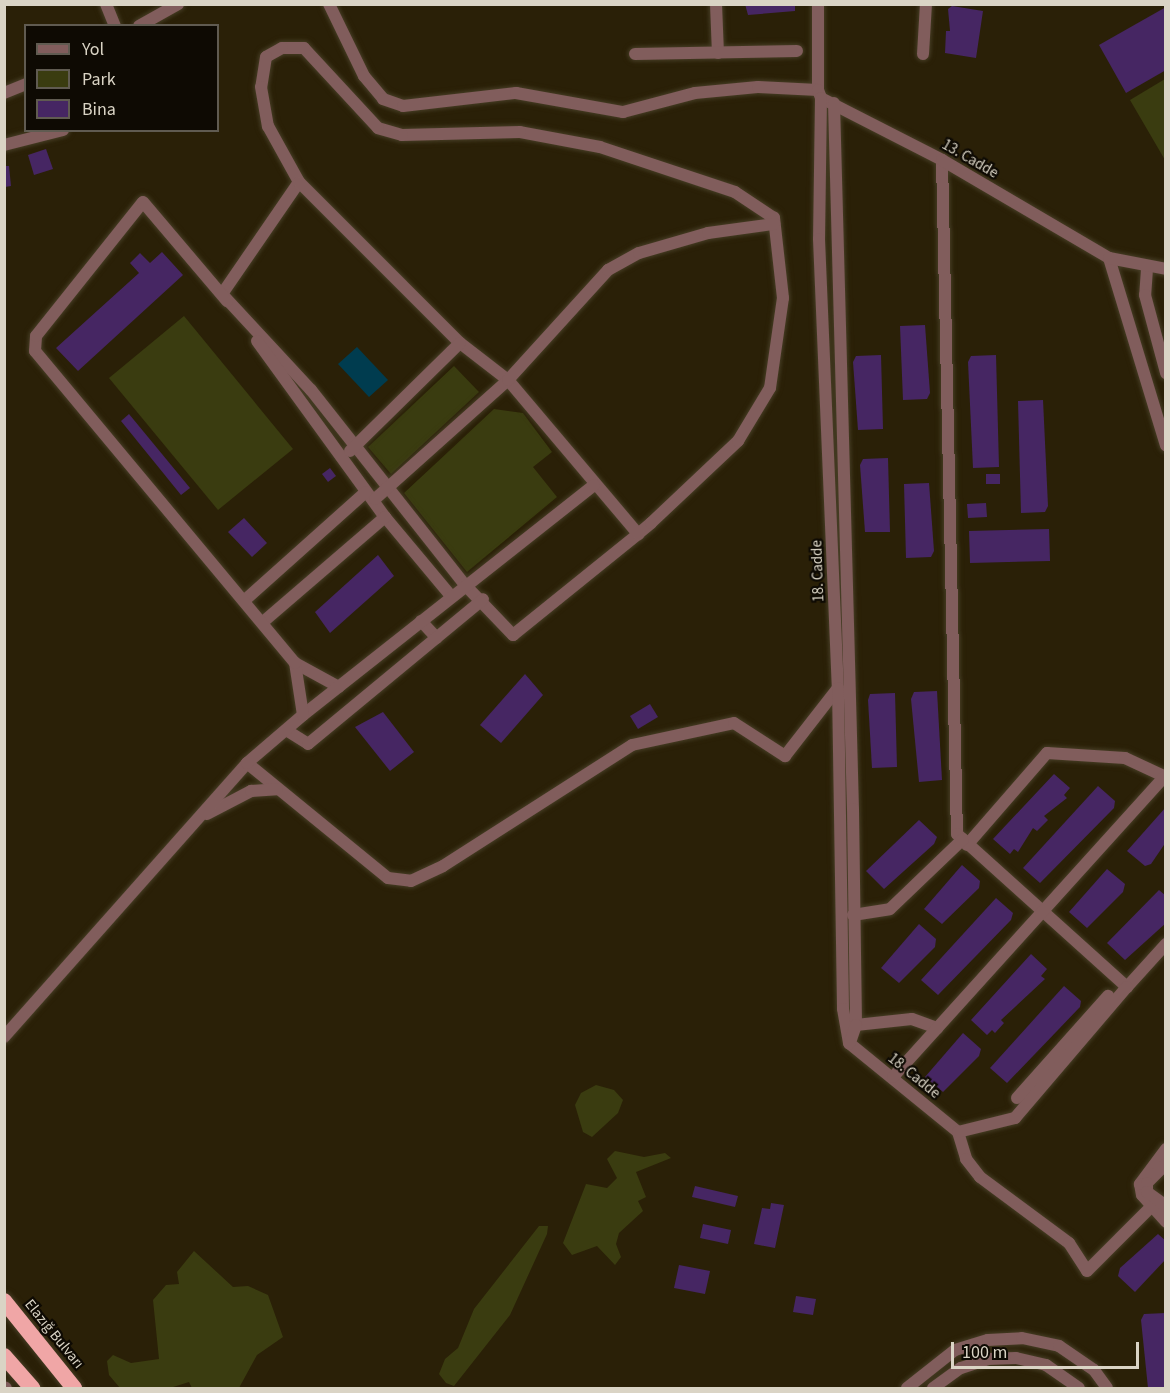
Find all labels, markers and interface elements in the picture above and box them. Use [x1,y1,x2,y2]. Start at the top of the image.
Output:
legend [24,24,219,132]
text: Yol [82,37,104,62]
text: Park [82,67,116,92]
text: Bina [82,97,116,122]
street label: 13. Cadde [939,136,1001,182]
street label: 18. Cadde [808,540,828,602]
street label: 18. Cadde [884,1050,944,1102]
street label: Elazığ Bulvarı [21,1296,87,1372]
scale bar [954,1330,1142,1368]
text: 100 m [962,1340,1007,1365]

